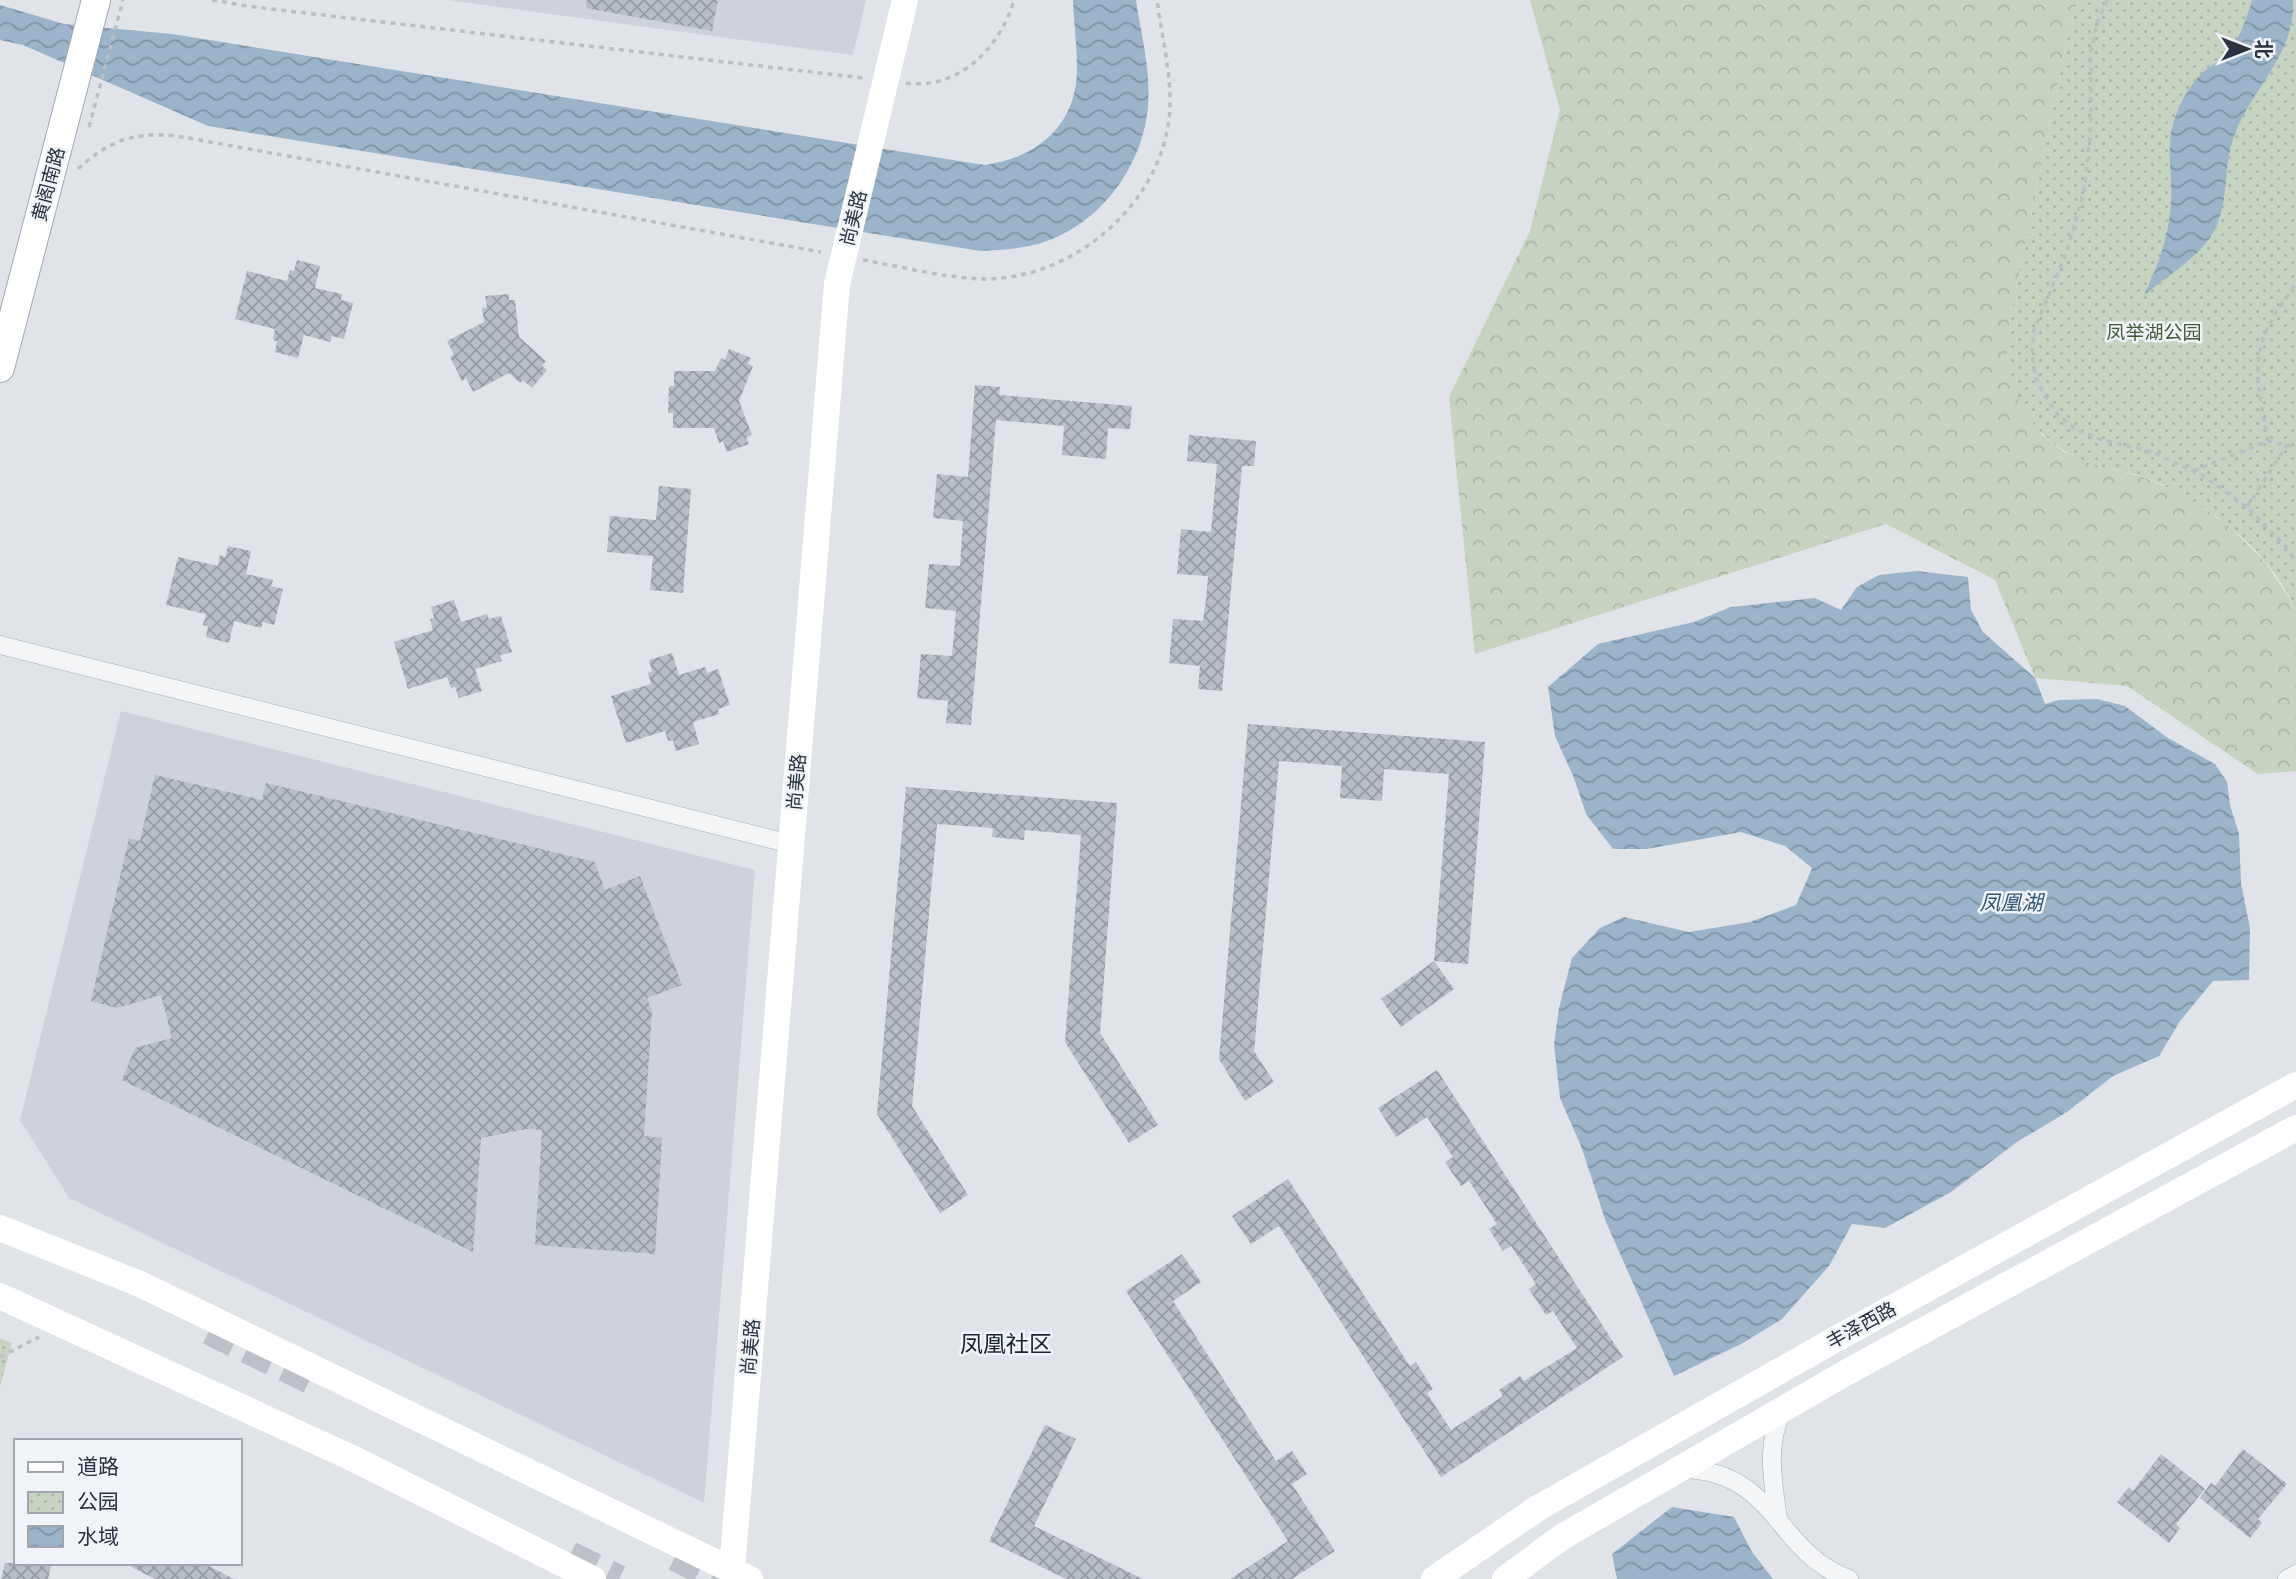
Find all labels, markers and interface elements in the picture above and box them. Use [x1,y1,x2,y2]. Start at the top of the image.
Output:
north arrow [2212,14,2282,84]
text: 北 [2252,39,2275,59]
street label: 黄阁南路 [28,144,69,224]
street label: 尚美路 [835,188,872,249]
park label: 凤举湖公园 [2106,321,2202,344]
street label: 尚美路 [783,753,810,811]
water label: 凤凰湖 [1980,890,2045,915]
street label: 丰泽西路 [1822,1297,1900,1354]
street label: 尚美路 [737,1318,764,1376]
district label: 凤凰社区 [960,1330,1052,1358]
legend [14,1439,242,1565]
text: 道路 [77,1454,119,1479]
text: 公园 [77,1489,119,1514]
text: 水域 [77,1524,119,1549]

